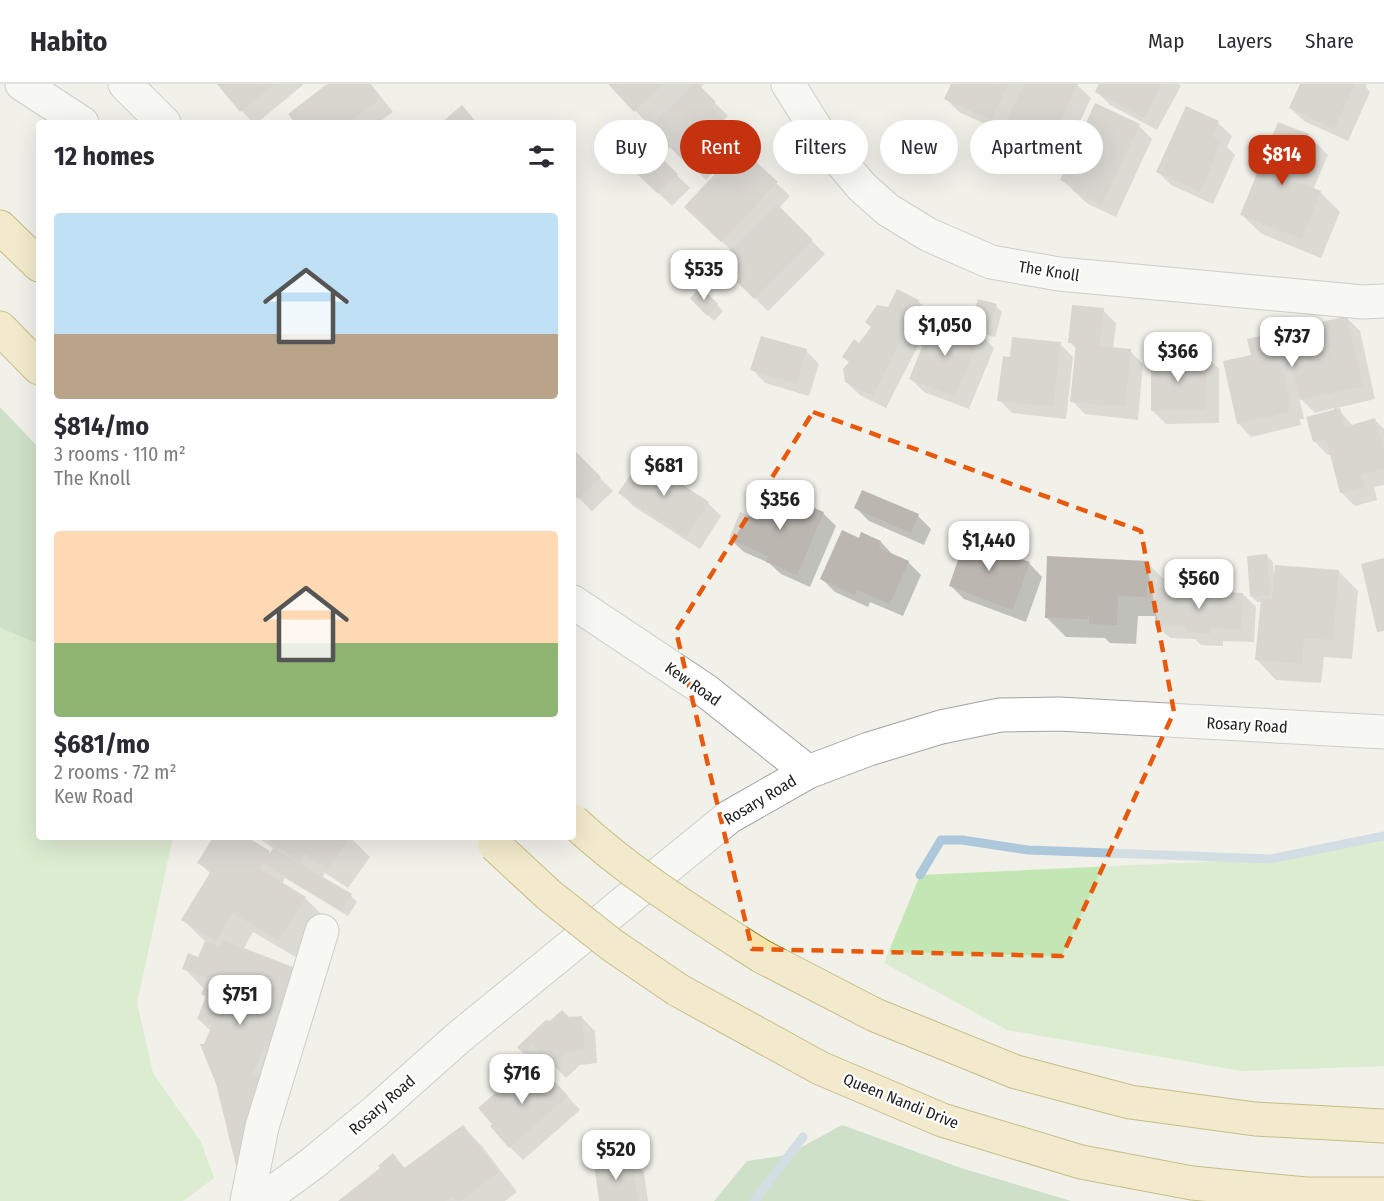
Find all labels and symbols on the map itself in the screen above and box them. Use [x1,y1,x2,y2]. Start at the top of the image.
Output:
pin: $814 [1246,135,1318,186]
pin: $535 [668,250,740,301]
street label: The Knoll [1017,257,1081,285]
pin: $1,050 [896,306,994,357]
pin: $737 [1256,317,1328,368]
pin: $366 [1142,332,1214,383]
pin: $681 [628,446,700,497]
pin: $356 [744,480,816,531]
pin: $1,440 [940,521,1038,572]
pin: $560 [1163,559,1235,610]
street label: Kew Road [662,658,724,710]
street label: Rosary Road [1206,713,1288,737]
street label: Rosary Road [720,771,800,829]
pin: $751 [204,975,276,1026]
pin: $716 [486,1054,558,1105]
street label: Queen Nandi Drive [841,1069,962,1133]
street label: Rosary Road [345,1071,419,1139]
pin: $520 [580,1130,652,1181]

